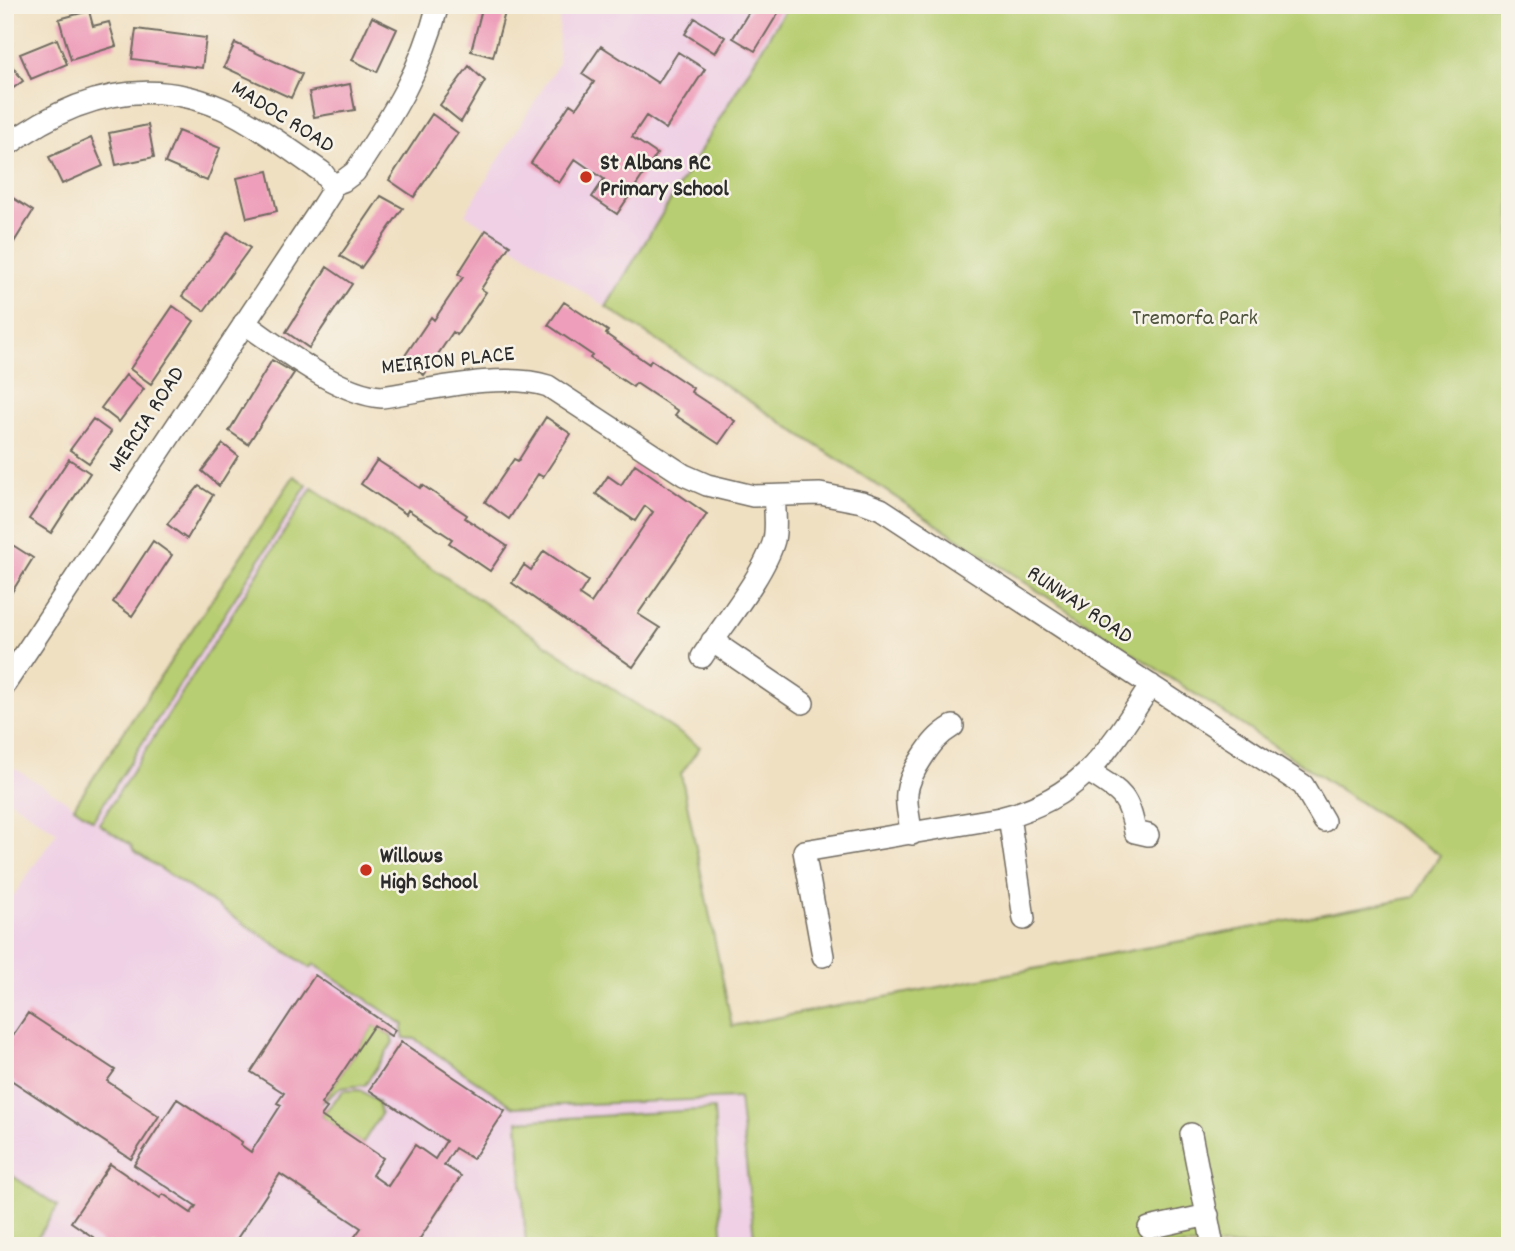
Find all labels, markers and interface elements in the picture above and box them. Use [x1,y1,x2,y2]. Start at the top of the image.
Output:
street label: MADOC ROAD [224,73,340,163]
place label: St Albans RC Primary School [600,148,729,207]
marker: St Albans RC Primary School [578,169,594,185]
park label: Tremorfa Park [1132,303,1258,336]
street label: MEIRION PLACE [380,339,517,385]
street label: MERCIA ROAD [101,360,195,479]
street label: RUNWAY ROAD [1019,558,1139,654]
place label: Willows High School [380,841,478,900]
marker: Willows High School [358,862,374,878]

